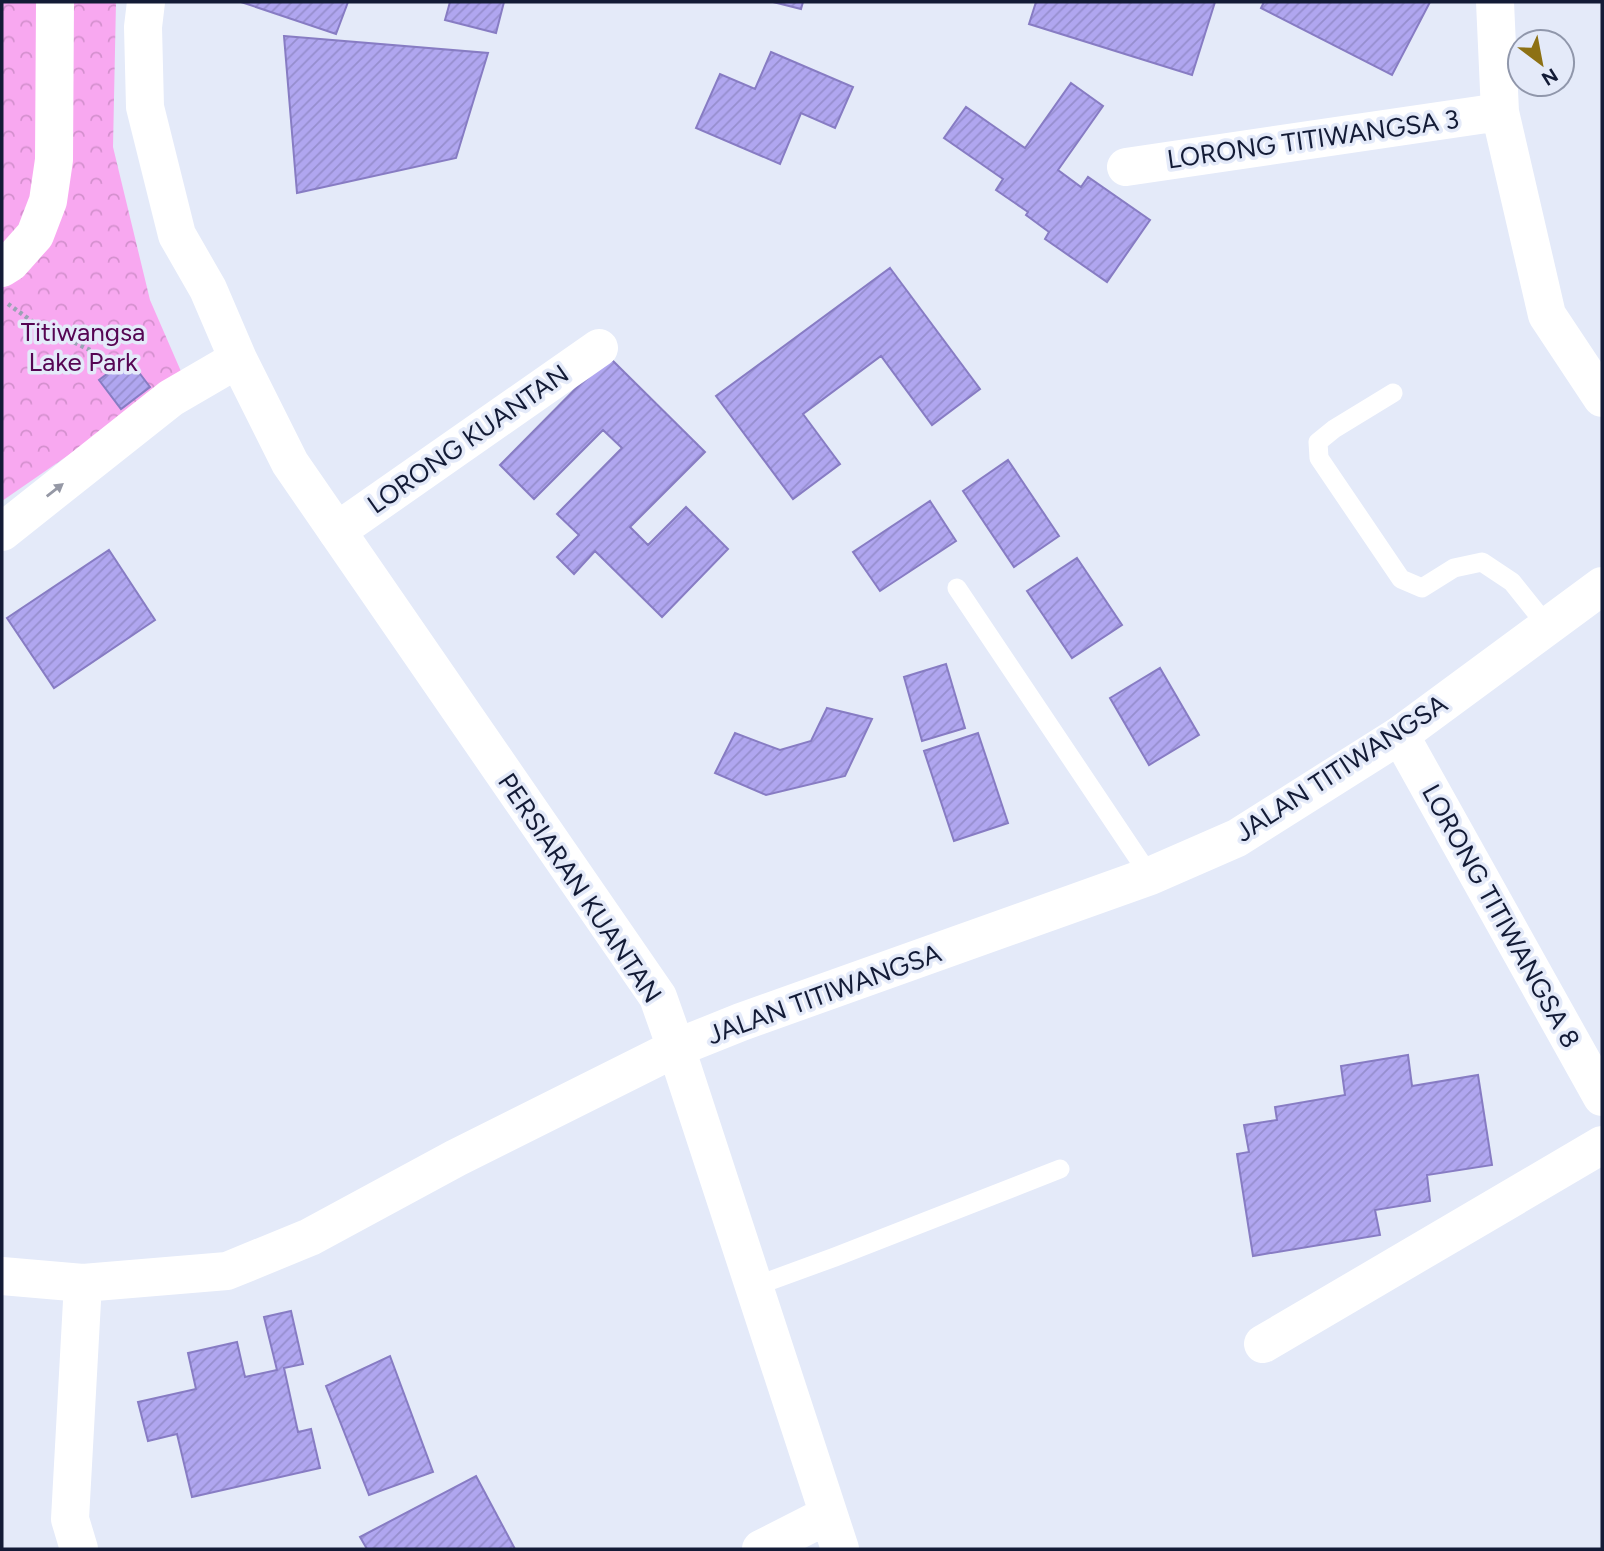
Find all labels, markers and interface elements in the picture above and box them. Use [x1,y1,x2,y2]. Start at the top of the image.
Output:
north arrow [1506,28,1576,98]
text: N [1537,63,1562,91]
street label: LORONG TITIWANGSA 3 [1165,103,1461,175]
park label: Titiwangsa Lake Park [21,316,145,378]
street label: LORONG KUANTAN [361,358,575,520]
one-way arrow [47,483,64,498]
street label: JALAN TITIWANGSA [1229,687,1453,849]
street label: PERSIARAN KUANTAN [491,767,669,1009]
street label: LORONG TITIWANGSA 8 [1415,779,1587,1053]
street label: JALAN TITIWANGSA [703,937,946,1051]

